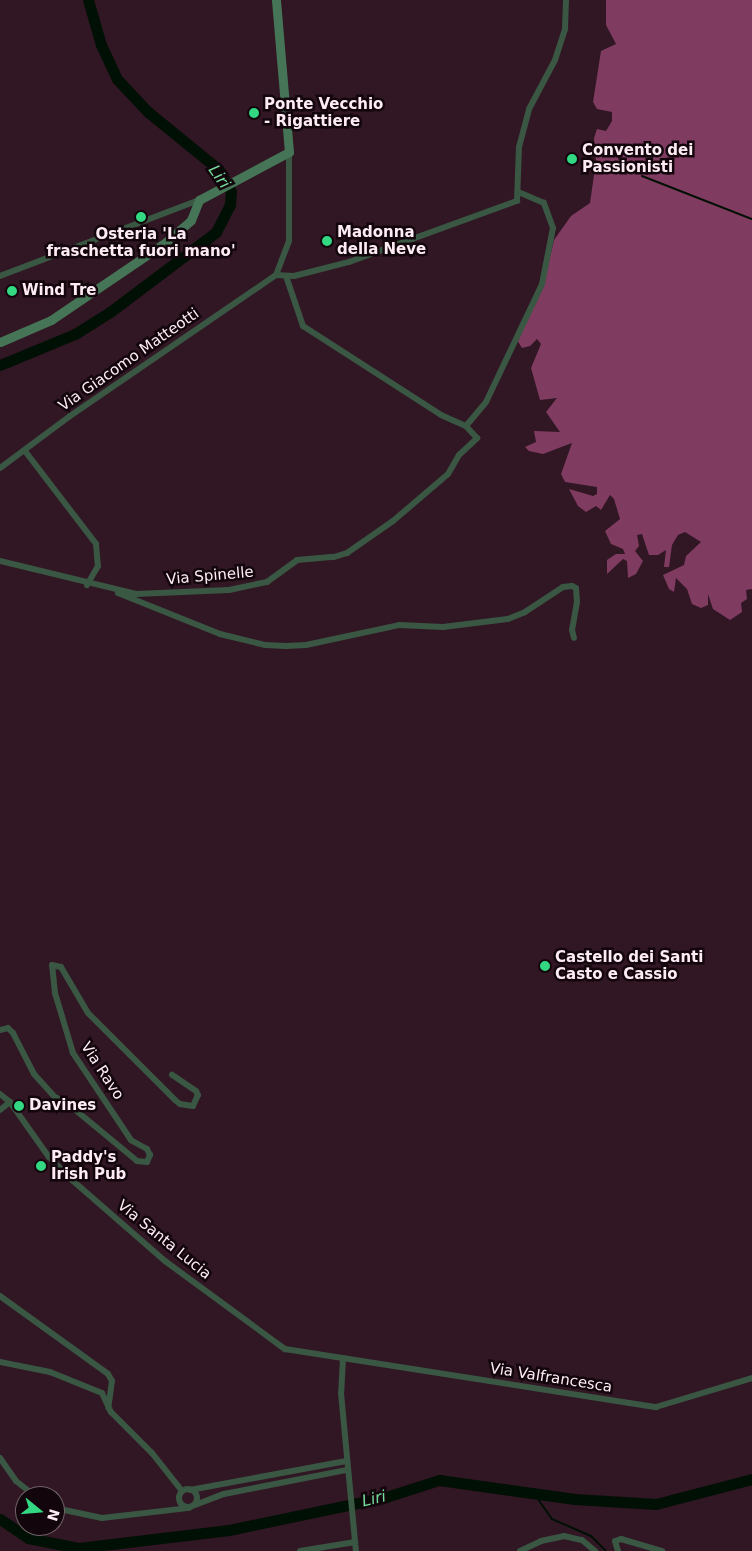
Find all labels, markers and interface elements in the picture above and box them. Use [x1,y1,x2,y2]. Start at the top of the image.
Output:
place label: Ponte Vecchio - Rigattiere [264,95,383,130]
marker: Ponte Vecchio - Rigattiere [248,107,260,119]
place label: Convento dei Passionisti [582,141,693,176]
marker: Convento dei Passionisti [566,153,578,165]
water label: Liri [204,162,234,192]
marker: Osteria 'La fraschetta fuori mano' [135,211,147,223]
place label: Madonna della Neve [337,223,426,258]
place label: Osteria 'La fraschetta fuori mano' [46,225,236,260]
marker: Madonna della Neve [321,235,333,247]
place label: Wind Tre [22,282,96,300]
marker: Wind Tre [6,285,18,297]
street label: Via Giacomo Matteotti [55,305,203,415]
street label: Via Spinelle [166,563,254,589]
place label: Castello dei Santi Casto e Cassio [555,948,703,983]
marker: Castello dei Santi Casto e Cassio [539,960,551,972]
street label: Via Ravo [77,1039,127,1103]
place label: Davines [29,1097,96,1115]
marker: Davines [13,1100,25,1112]
place label: Paddy's Irish Pub [51,1148,126,1183]
marker: Paddy's Irish Pub [35,1160,47,1172]
street label: Via Santa Lucia [114,1197,214,1283]
street label: Via Valfrancesca [489,1359,613,1397]
north arrow [15,1486,65,1536]
water label: Liri [360,1487,388,1511]
text: N [44,1507,63,1523]

